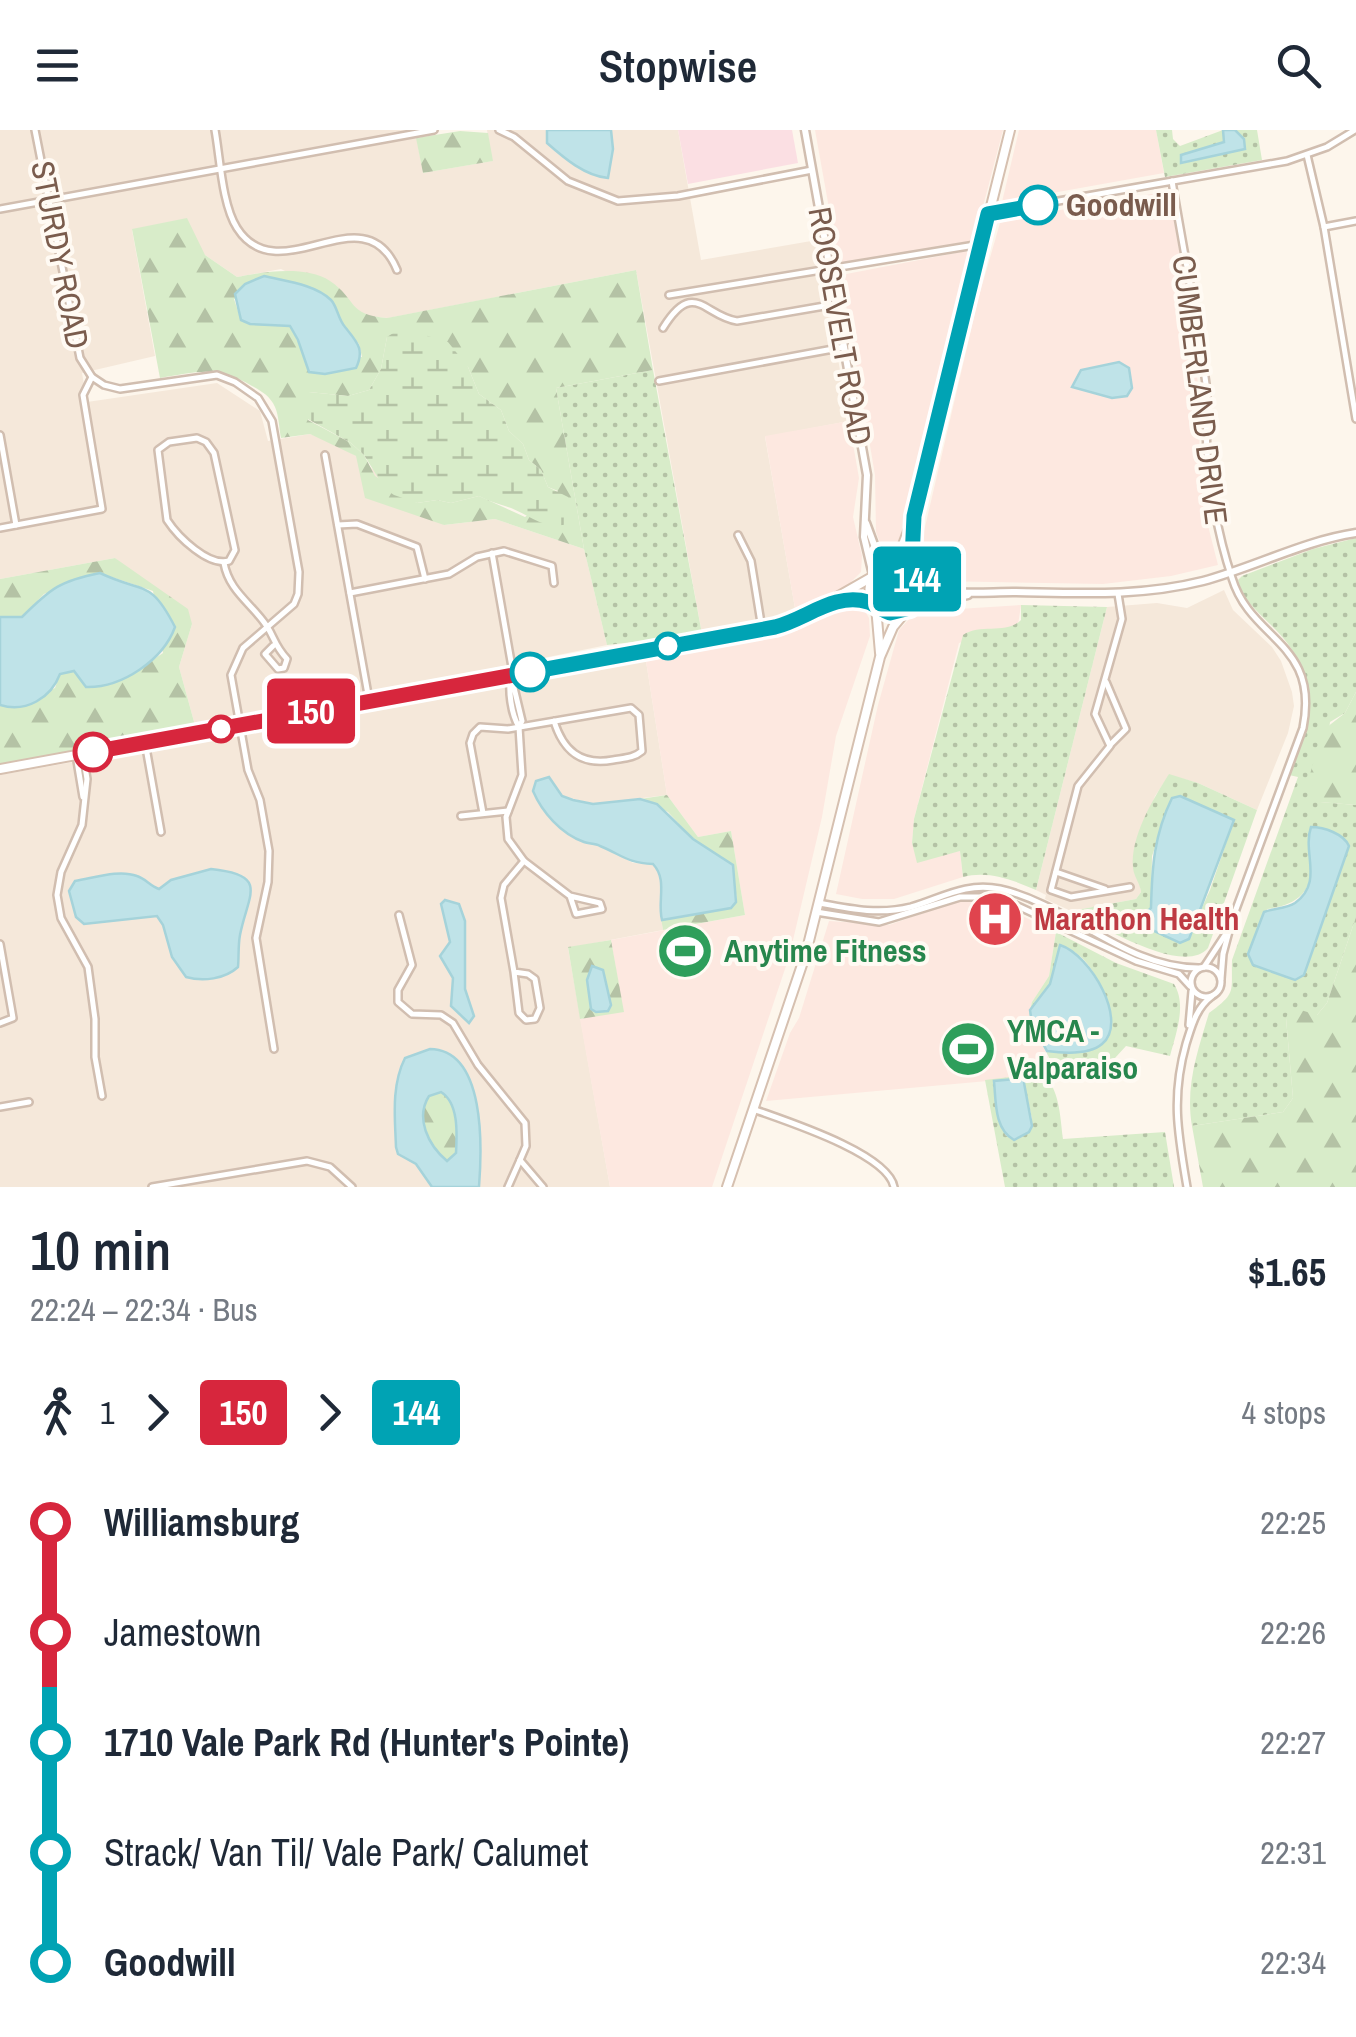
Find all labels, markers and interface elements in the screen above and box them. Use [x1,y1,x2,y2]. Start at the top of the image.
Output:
text: Stopwise [599,35,757,96]
icon: menu [30,38,85,93]
icon: search [1271,38,1326,93]
street label: STURDY ROAD [21,157,100,353]
place label: Goodwill [1066,183,1177,226]
marker: Goodwill [1019,186,1057,224]
street label: ROOSEVELT ROAD [798,203,883,448]
street label: CUMBERLAND DRIVE [1163,253,1238,527]
line badge: 144 [860,546,974,612]
text: 144 [893,556,941,603]
unlabelled marker [655,633,681,659]
unlabelled marker [511,653,549,691]
line badge: 150 [254,678,368,744]
text: 150 [287,688,335,735]
unlabelled marker [208,716,234,742]
unlabelled marker [74,733,112,771]
hospital icon: Marathon Health [965,889,1025,949]
place label: Marathon Health [1034,897,1240,940]
sports icon: Anytime Fitness [655,921,715,981]
place label: Anytime Fitness [724,929,927,972]
place label: YMCA - Valparaiso [1007,1009,1138,1089]
sports icon: YMCA - Valparaiso [938,1019,998,1079]
text: 10 min [30,1213,171,1287]
text: $1.65 [1248,1247,1326,1298]
text: 22:24 – 22:34 · Bus [30,1288,258,1331]
icon: walk [30,1385,85,1440]
icon: forward [130,1385,185,1440]
icon: forward [302,1385,357,1440]
text: 150 [220,1389,267,1436]
text: 144 [392,1389,440,1436]
text: 1 [100,1391,115,1434]
text: 4 stops [1241,1391,1326,1434]
text: Williamsburg [104,1497,299,1548]
text: 22:25 [1260,1501,1326,1544]
text: Jamestown [104,1607,262,1658]
text: 22:26 [1260,1611,1326,1654]
text: 1710 Vale Park Rd (Hunter's Pointe) [104,1717,629,1768]
text: 22:27 [1260,1721,1326,1764]
text: Strack/ Van Til/ Vale Park/ Calumet [104,1827,588,1878]
text: 22:31 [1260,1831,1326,1874]
text: Goodwill [104,1937,236,1988]
text: 22:34 [1260,1941,1326,1984]

